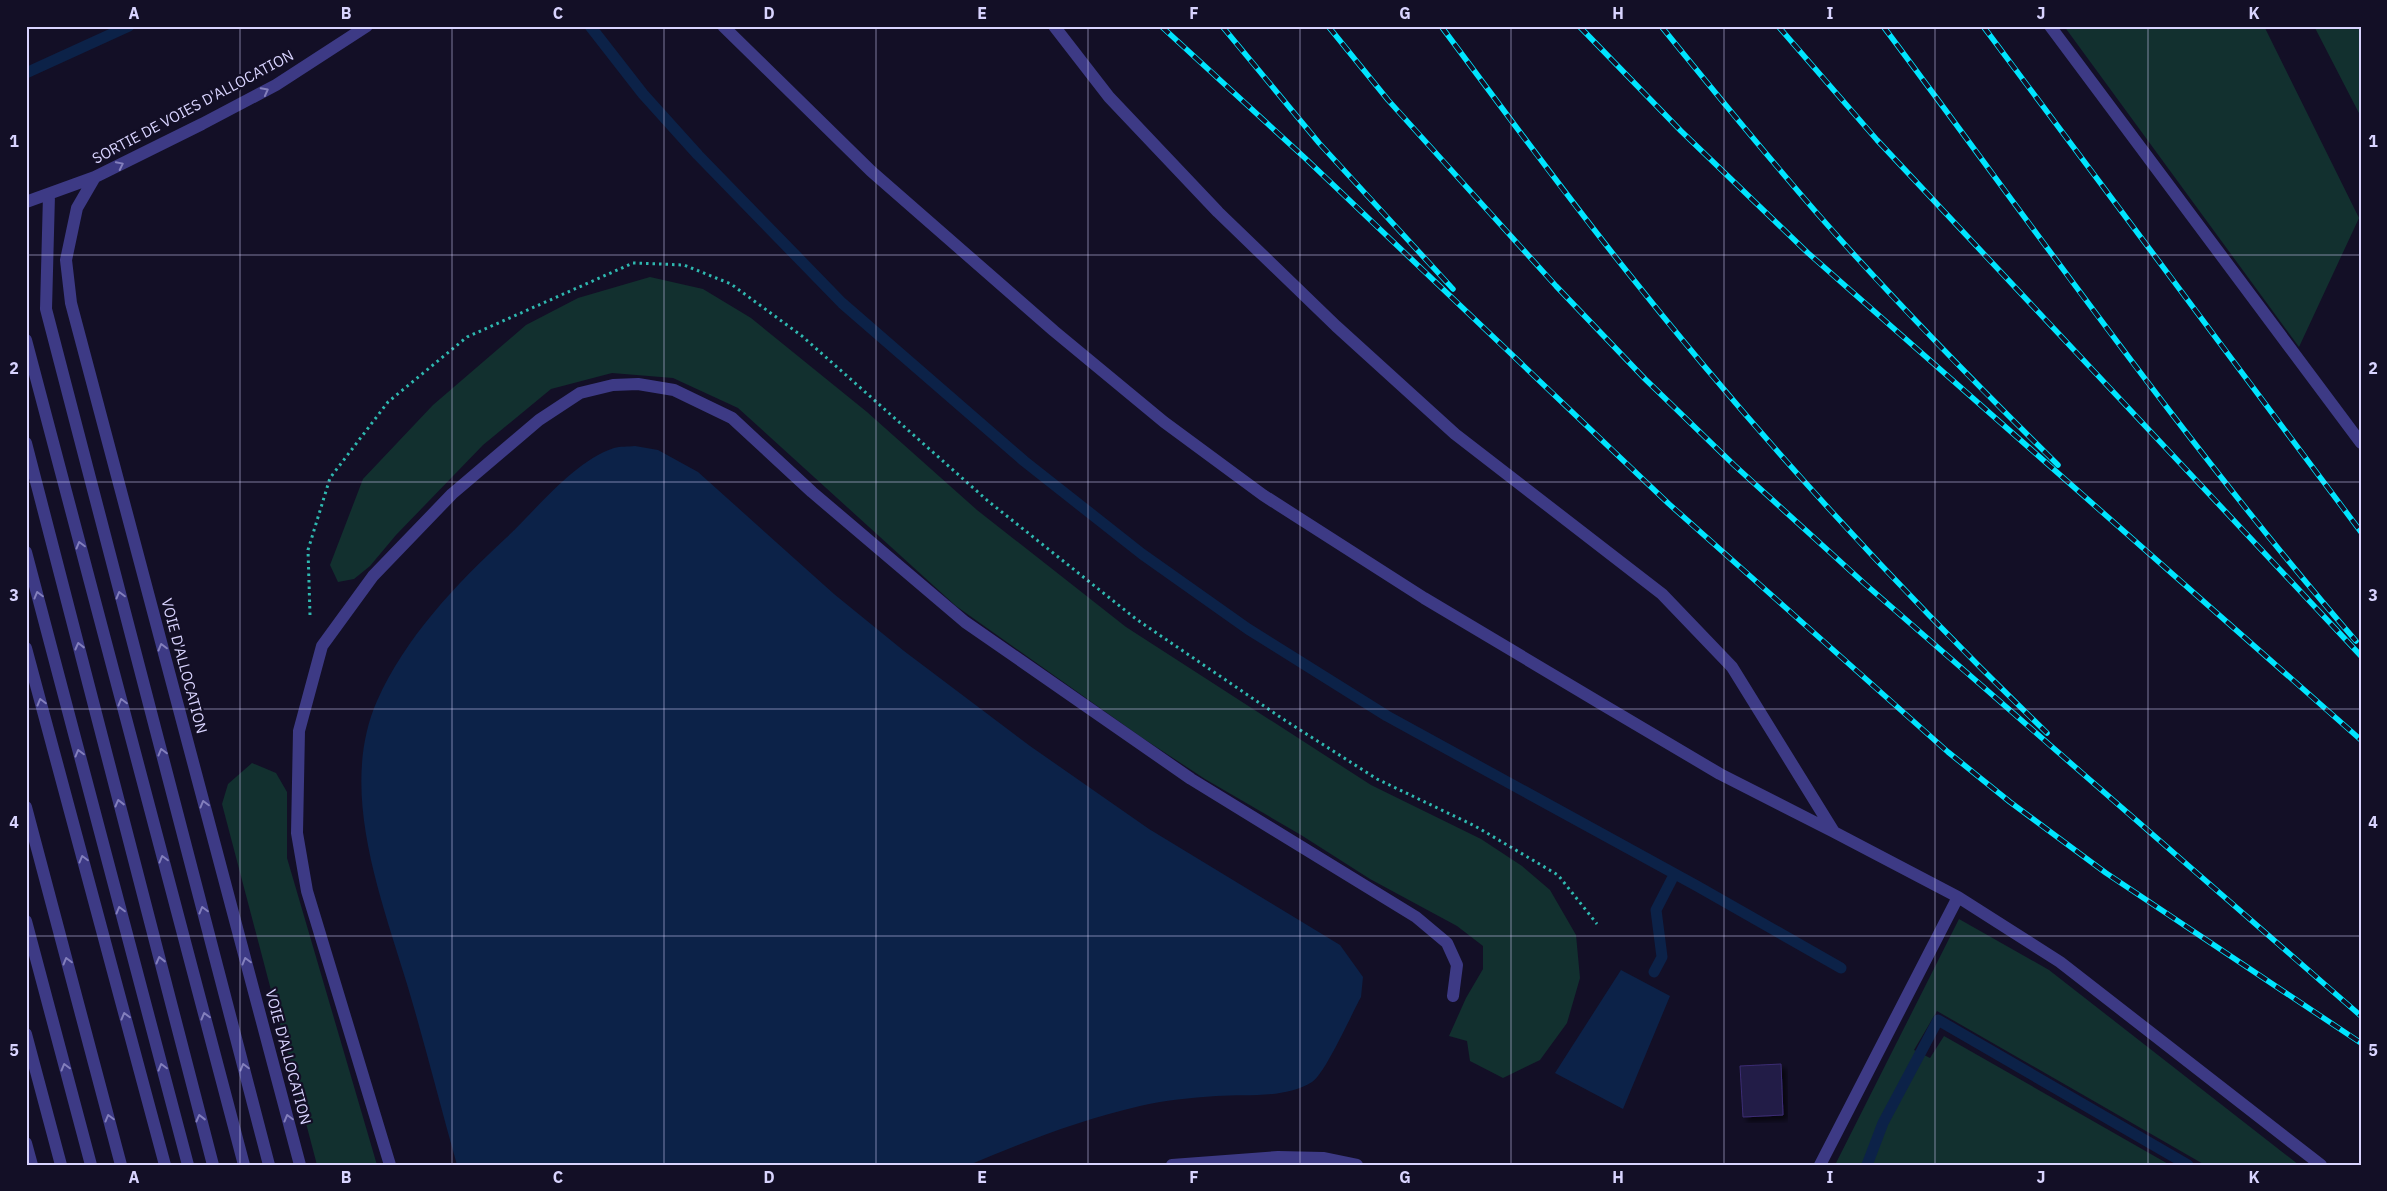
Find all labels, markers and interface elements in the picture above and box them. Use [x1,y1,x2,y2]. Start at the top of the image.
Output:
text: A [129,3,140,23]
text: B [341,3,352,23]
text: C [553,3,563,23]
text: D [763,3,775,23]
text: E [977,3,987,23]
text: F [1189,3,1199,23]
text: G [1399,3,1411,23]
text: H [1612,3,1624,23]
text: I [1827,3,1834,23]
text: J [2037,3,2045,23]
text: K [2248,3,2260,23]
street label: SORTIE DE VOIES D'ALLOCATION [89,45,297,168]
one-way arrow [260,87,269,97]
text: 1 [9,131,19,151]
text: 1 [2368,131,2378,151]
one-way arrow [115,161,124,171]
text: 2 [9,358,19,378]
text: 2 [2368,358,2378,378]
one-way arrow [76,541,86,549]
text: 3 [9,585,19,605]
text: 3 [2368,585,2378,605]
one-way arrow [33,592,43,600]
one-way arrow [116,592,126,600]
street label: VOIE D'ALLOCATION [157,596,212,736]
one-way arrow [74,642,84,650]
one-way arrow [157,642,168,651]
one-way arrow [36,698,47,707]
one-way arrow [117,698,127,706]
one-way arrow [74,748,85,757]
one-way arrow [157,749,167,757]
one-way arrow [114,798,125,807]
one-way arrow [199,799,210,808]
text: 4 [9,812,19,832]
text: 4 [2368,812,2378,832]
one-way arrow [158,854,169,863]
one-way arrow [78,855,89,864]
one-way arrow [116,906,126,914]
one-way arrow [198,906,208,914]
one-way arrow [62,956,73,965]
one-way arrow [155,956,166,965]
one-way arrow [241,956,252,965]
street label: VOIE D'ALLOCATION [261,987,316,1127]
one-way arrow [121,1013,131,1021]
one-way arrow [200,1013,210,1021]
text: 5 [9,1040,19,1060]
text: 5 [2368,1040,2378,1060]
one-way arrow [60,1062,71,1071]
one-way arrow [157,1062,168,1071]
one-way arrow [239,1063,249,1071]
one-way arrow [104,1113,115,1122]
one-way arrow [196,1114,206,1122]
one-way arrow [283,1114,293,1122]
text: A [129,1167,140,1187]
text: B [341,1167,352,1187]
text: C [553,1167,563,1187]
text: D [763,1167,775,1187]
text: E [977,1167,987,1187]
text: F [1189,1167,1199,1187]
text: G [1399,1167,1411,1187]
text: H [1612,1167,1624,1187]
text: I [1827,1167,1834,1187]
text: J [2037,1167,2045,1187]
text: K [2248,1167,2260,1187]

